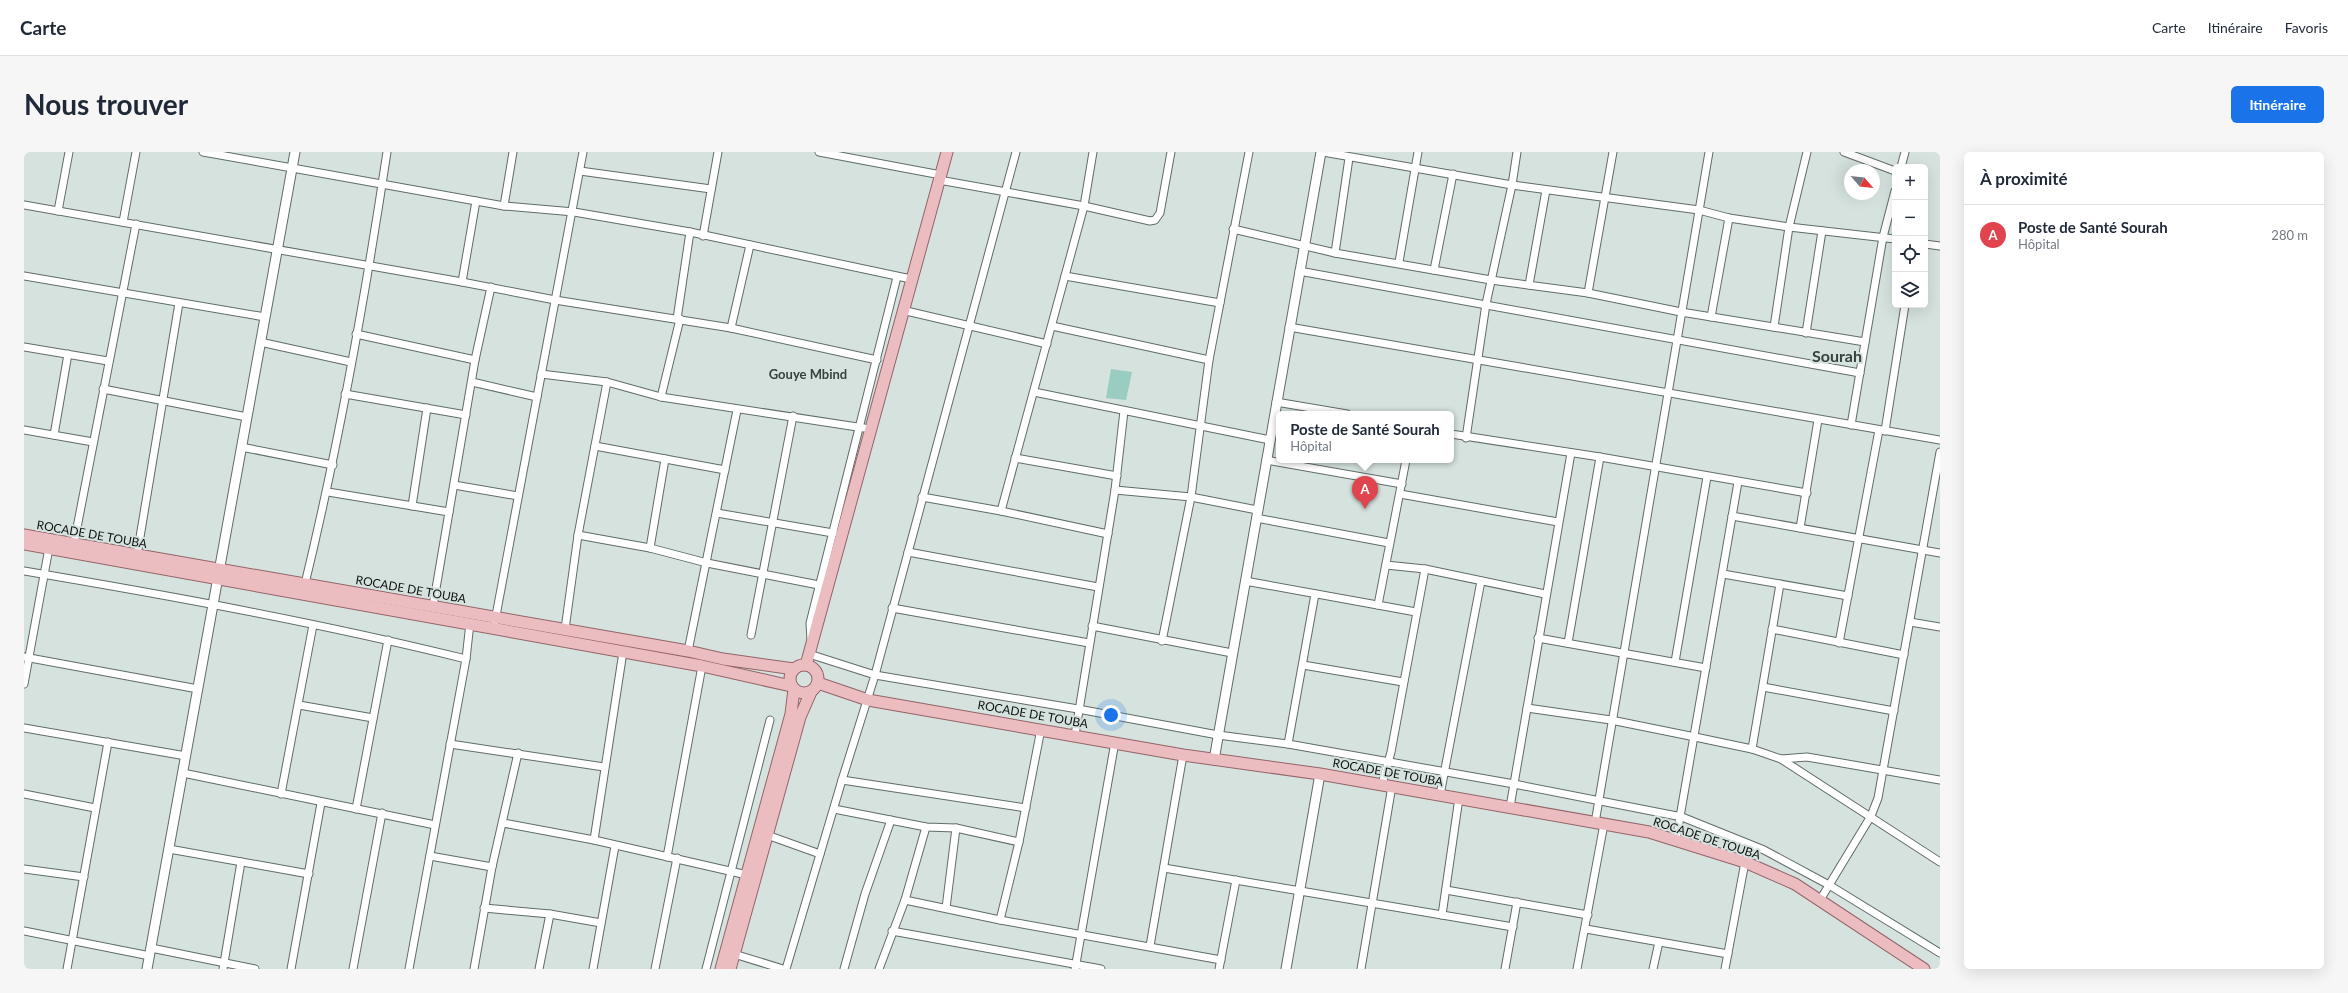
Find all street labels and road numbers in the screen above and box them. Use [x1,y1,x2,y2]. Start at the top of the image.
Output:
street label: ROCADE DE TOUBA [36,517,149,551]
street label: ROCADE DE TOUBA [355,572,468,606]
street label: ROCADE DE TOUBA [977,697,1090,731]
street label: ROCADE DE TOUBA [1332,755,1445,789]
street label: ROCADE DE TOUBA [1651,814,1763,863]

